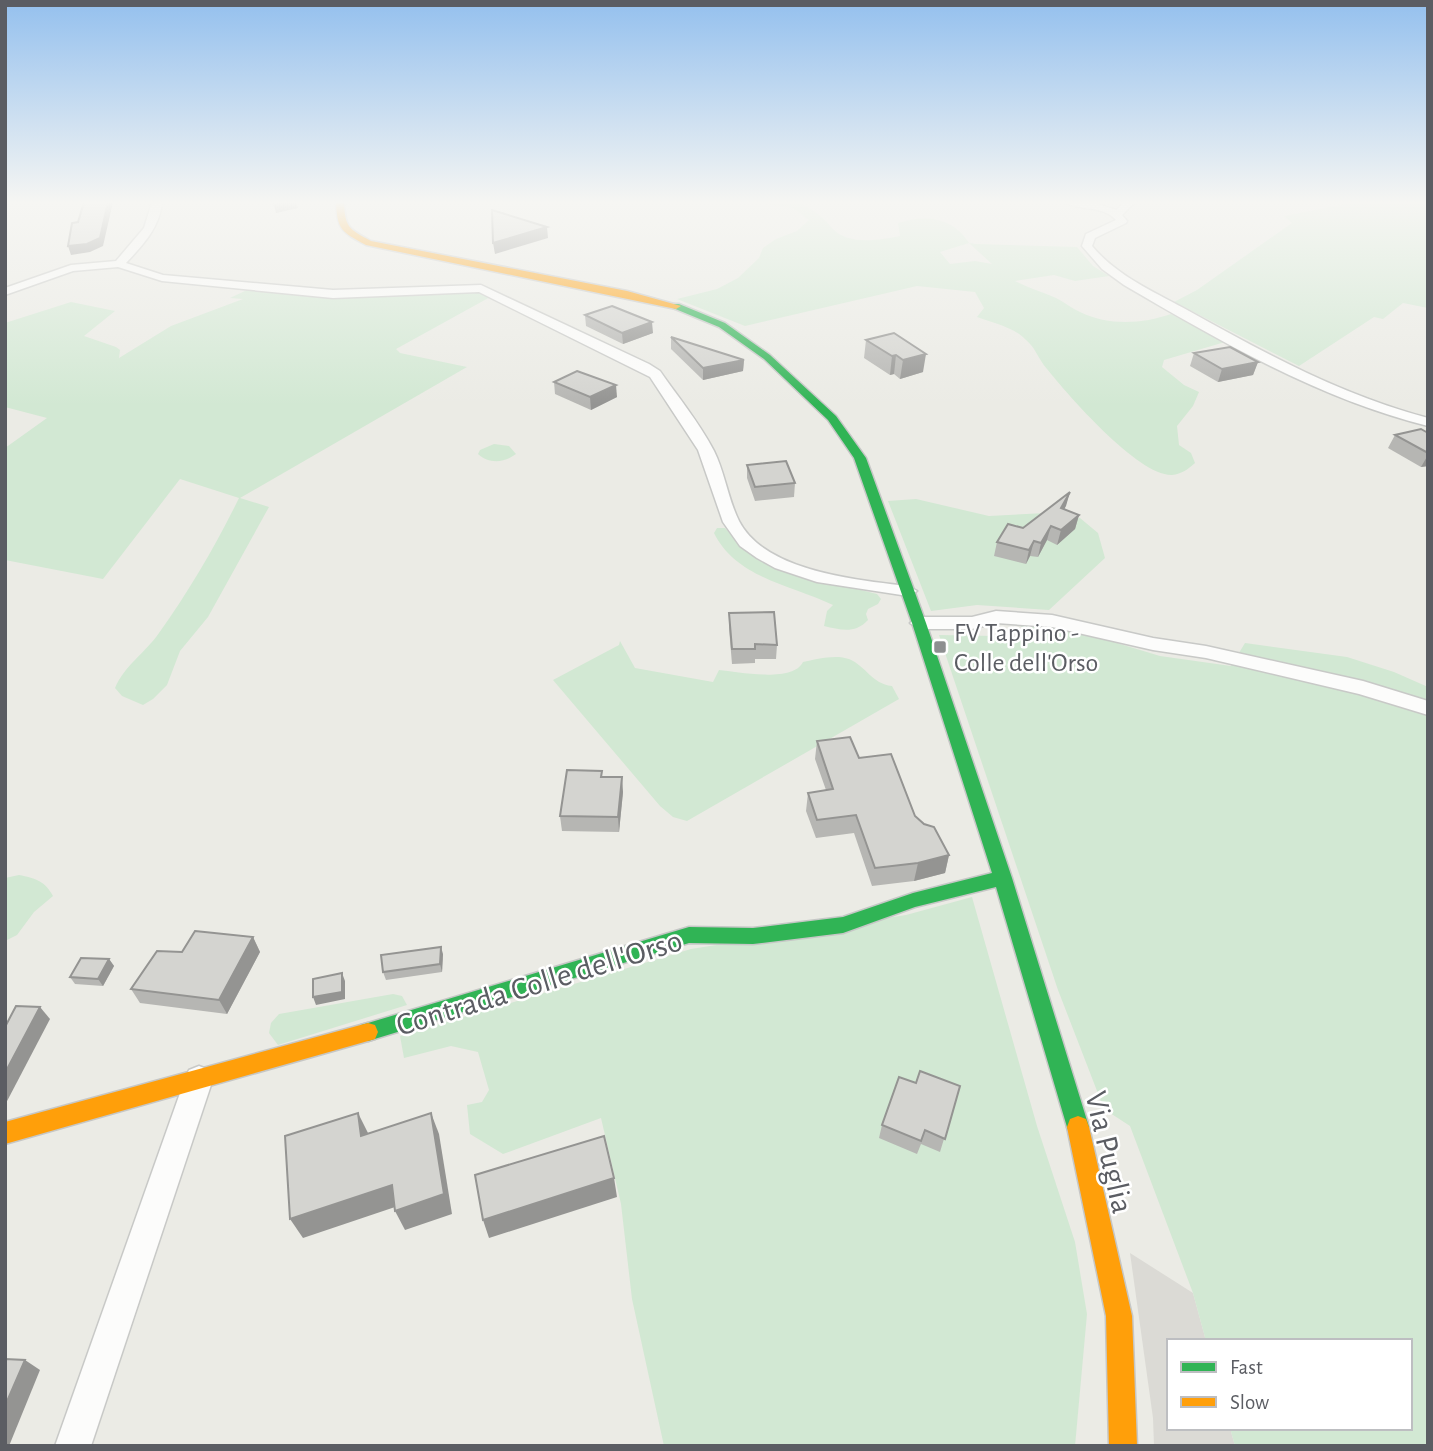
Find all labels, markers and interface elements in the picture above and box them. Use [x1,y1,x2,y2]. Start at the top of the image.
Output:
place label: FV Tappino - Colle dell'Orso [954,620,1098,676]
marker: FV Tappino - Colle dell'Orso [932,639,948,655]
street label: Contrada Colle dell'Orso [392,924,686,1042]
street label: Via Puglia [1079,1088,1139,1216]
legend [1167,1339,1412,1430]
text: Fast [1230,1357,1263,1378]
text: Slow [1230,1392,1269,1413]

